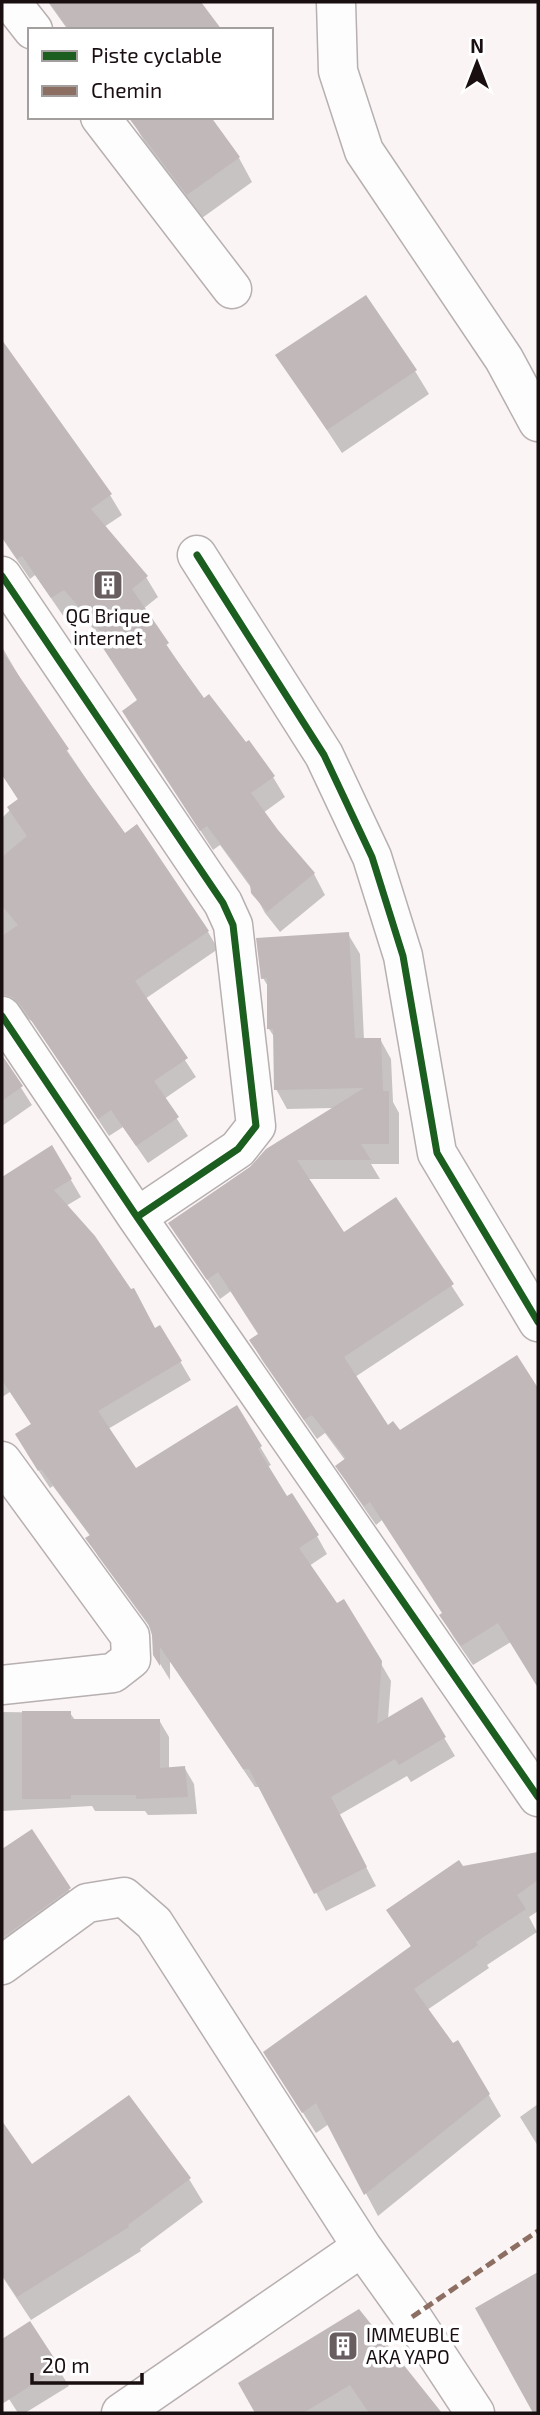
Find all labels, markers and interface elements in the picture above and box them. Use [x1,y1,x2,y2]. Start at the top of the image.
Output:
legend [28,28,273,119]
north arrow [442,28,512,98]
text: N [470,34,484,57]
text: Piste cyclable [91,42,222,67]
text: Chemin [91,77,162,102]
building icon: QG Brique internet [91,568,125,602]
place label: QG Brique internet [66,604,150,649]
place label: IMMEUBLE AKA YAPO [366,2323,460,2368]
building icon: IMMEUBLE AKA YAPO [326,2329,360,2363]
scale bar [32,2342,142,2386]
text: 20 m [42,2352,90,2377]

